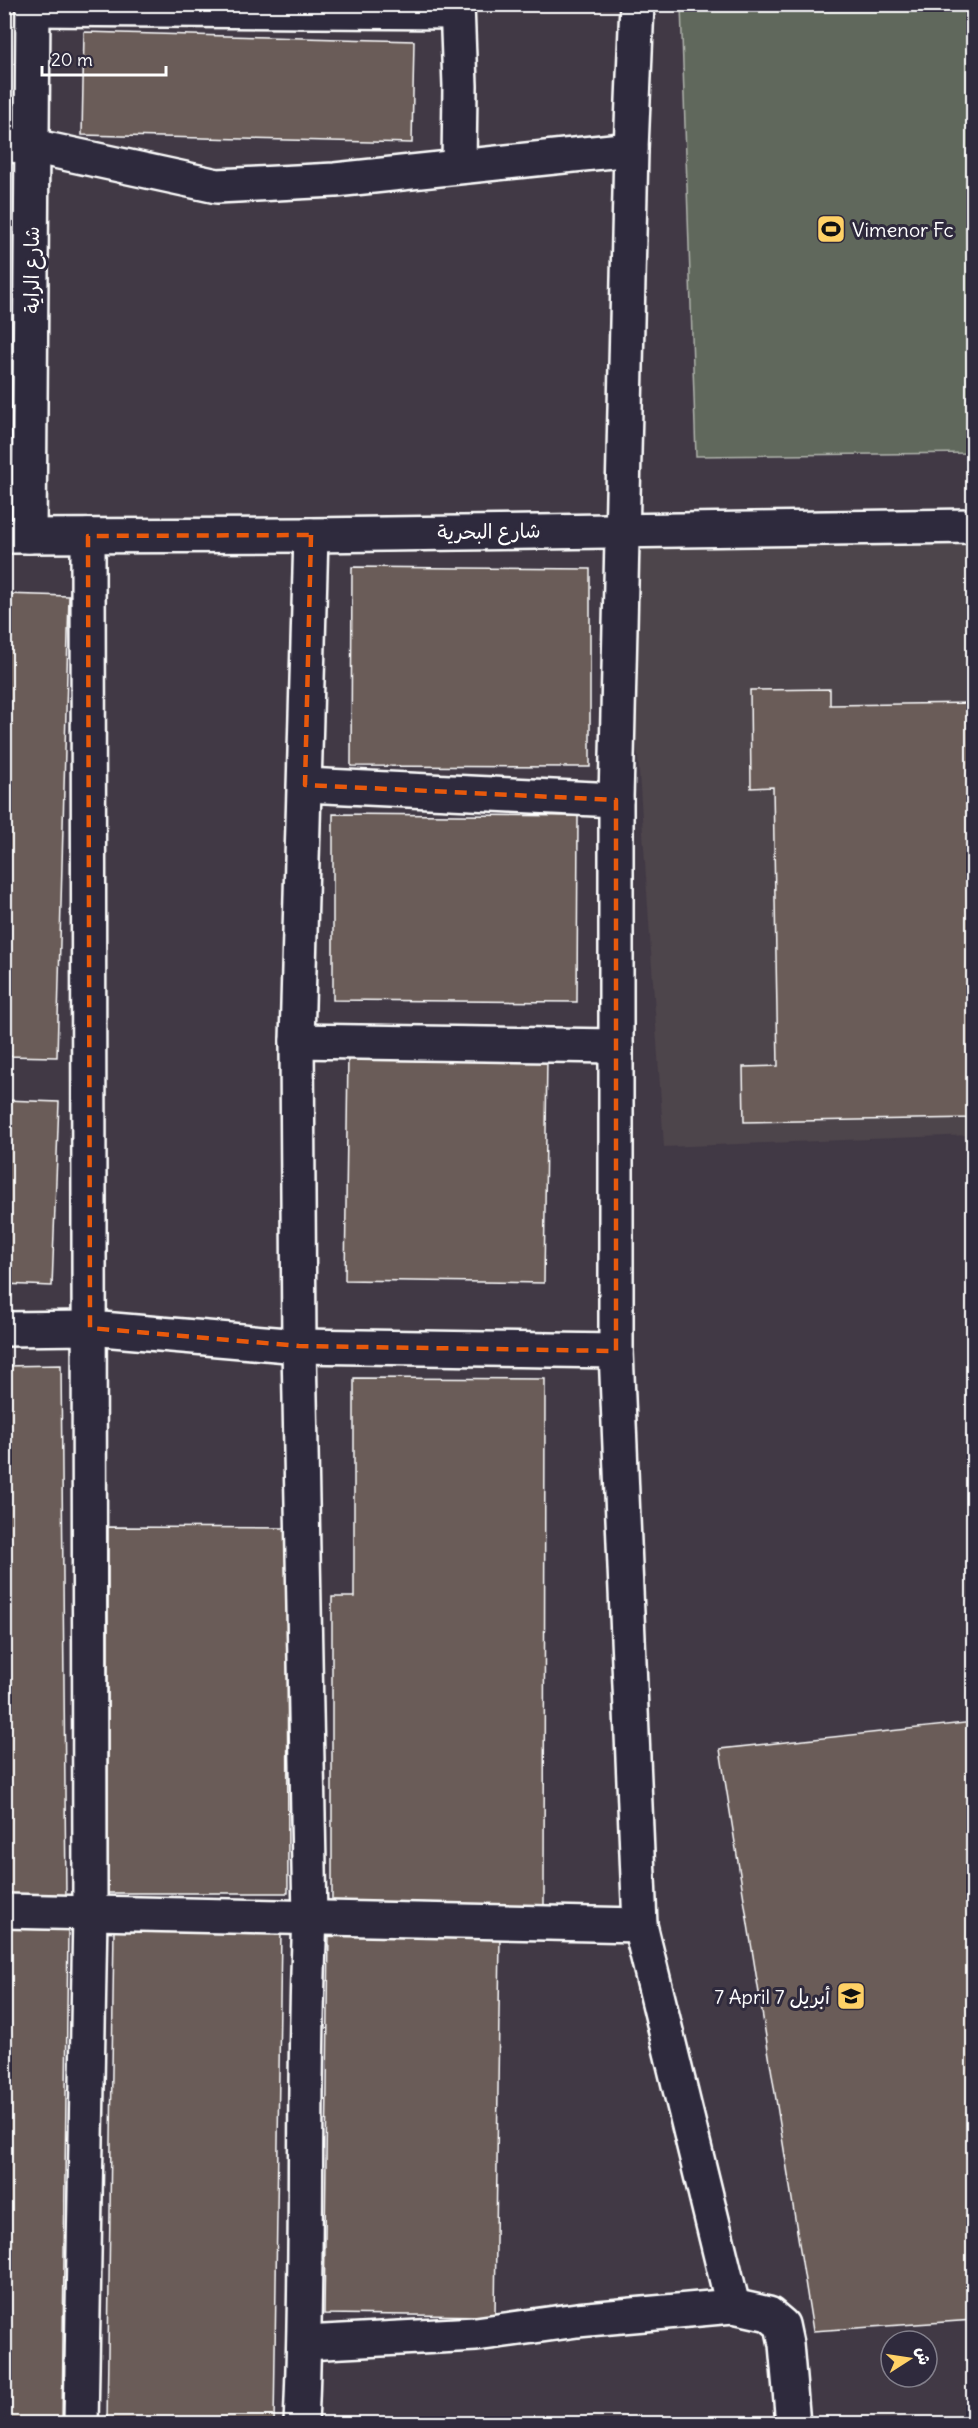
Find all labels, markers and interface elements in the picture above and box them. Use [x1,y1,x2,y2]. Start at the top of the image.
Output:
scale bar [42,39,166,77]
text: 20 m [51,48,93,71]
sports icon: Vimenor Fc [815,213,847,245]
place label: Vimenor Fc [852,217,954,242]
street label: شارع الراية [19,226,46,314]
street label: شارع البحرية [437,518,541,546]
school or university icon: 7 April 7 أبريل [835,1980,867,2012]
place label: 7 April 7 أبريل [714,1984,830,2009]
north arrow [879,2329,939,2389]
text: ش [912,2345,935,2367]

